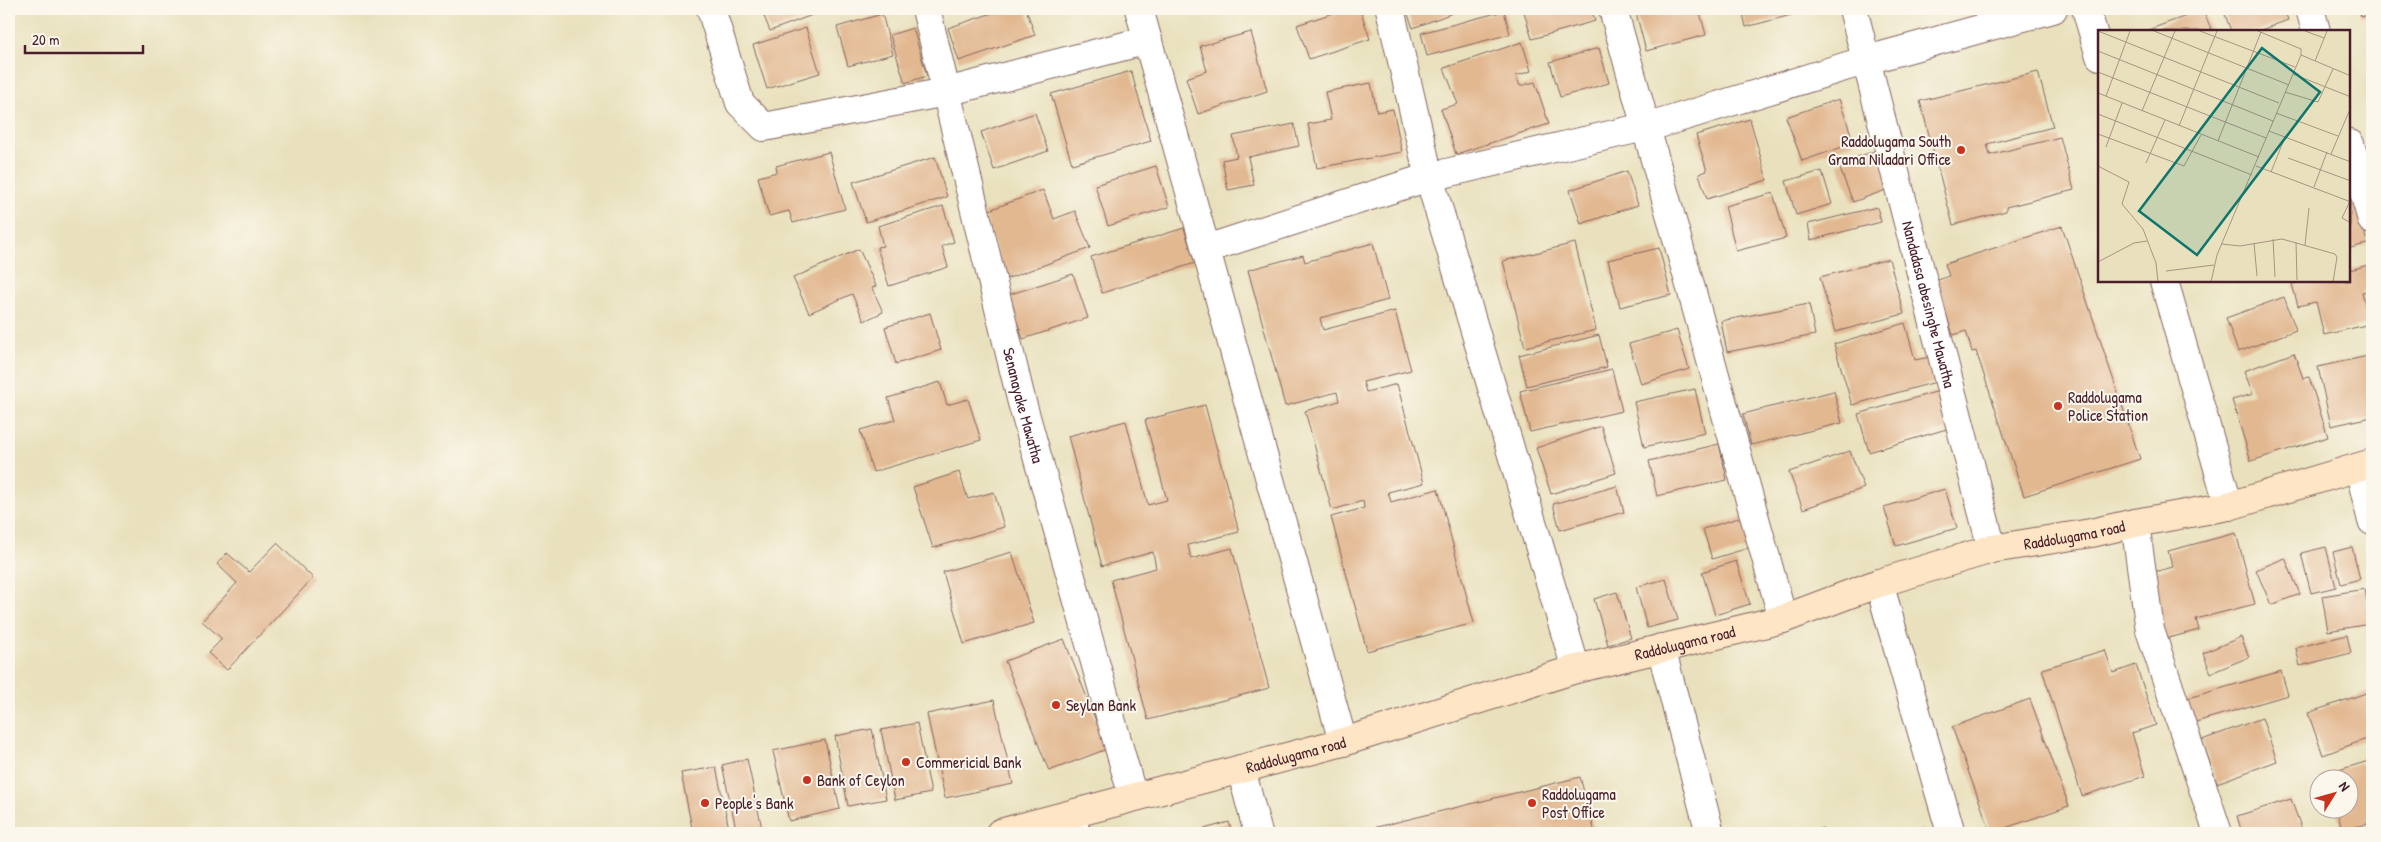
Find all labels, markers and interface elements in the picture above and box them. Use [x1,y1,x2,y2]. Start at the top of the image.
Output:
scale bar [25,22,142,54]
text: 20 m [32,29,59,50]
inset map [2098,30,2351,282]
place label: Raddolugama South Grama Niladari Office [1828,130,1952,170]
marker: Raddolugama South Grama Niladari Office [1955,144,1967,156]
street label: Nandadasa abesinghe Mawatha [1897,219,1961,390]
street label: Senanayake Mawatha [998,345,1049,465]
place label: Raddolugama Police Station [2068,386,2148,426]
marker: Raddolugama Police Station [2052,400,2064,412]
street label: Raddolugama road [2022,515,2127,555]
street label: Raddolugama road [1632,620,1737,665]
place label: Seylan Bank [1066,694,1137,716]
marker: Seylan Bank [1050,699,1062,711]
street label: Raddolugama road [1243,731,1348,778]
place label: Commericial Bank [916,751,1022,773]
marker: Commericial Bank [900,756,912,768]
place label: Bank of Ceylon [817,769,905,791]
north arrow [2308,770,2358,820]
marker: Bank of Ceylon [801,774,813,786]
text: N [2335,777,2355,795]
place label: Raddolugama Post Office [1542,783,1616,823]
place label: People's Bank [715,792,794,814]
marker: People's Bank [699,797,711,809]
marker: Raddolugama Post Office [1526,797,1538,809]

